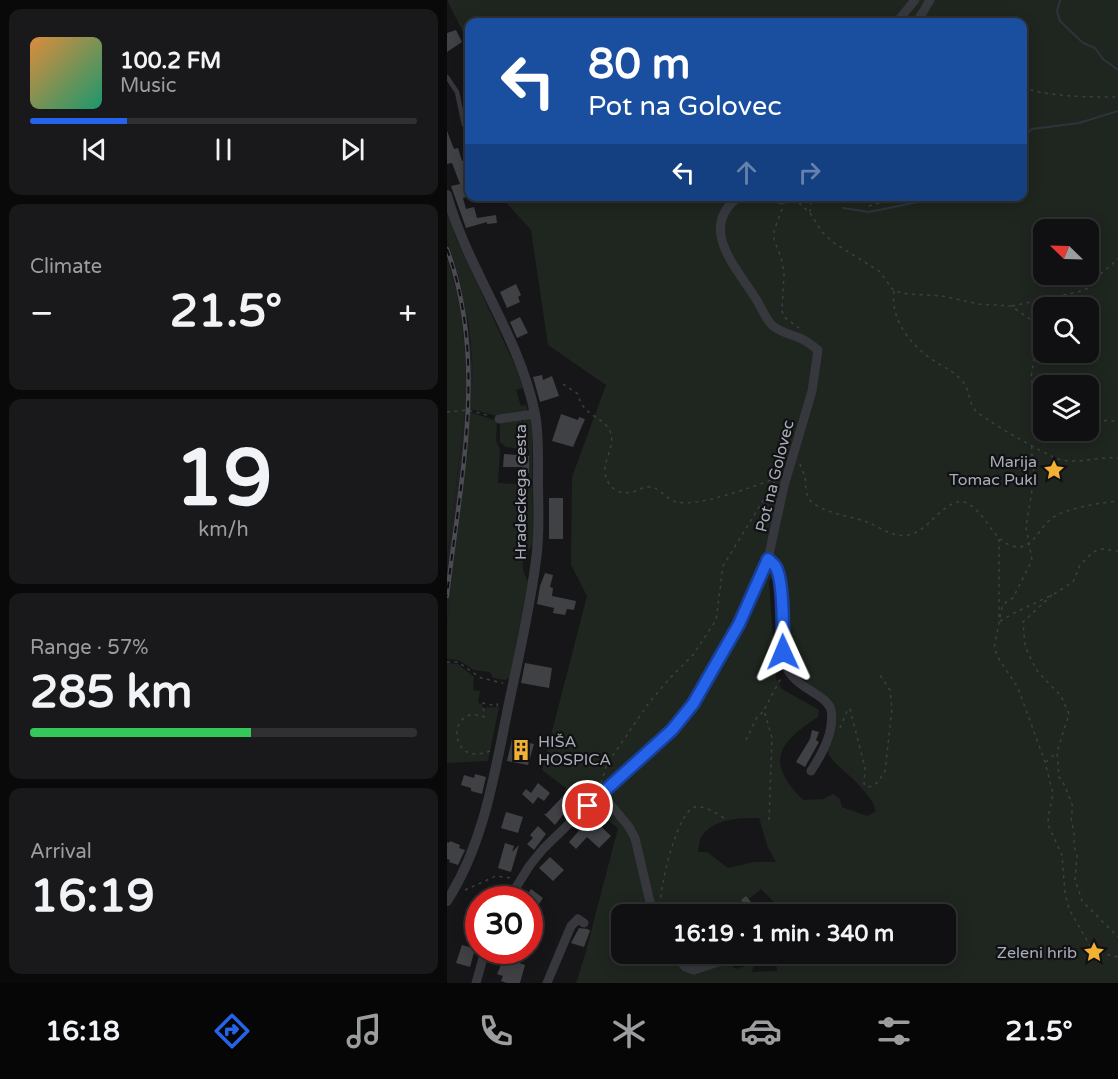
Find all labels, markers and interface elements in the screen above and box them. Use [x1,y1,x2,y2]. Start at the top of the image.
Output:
text: 80 m [588,39,690,90]
icon: left [489,42,567,120]
text: 100.2 FM [120,48,221,74]
text: Music [120,74,176,98]
text: Pot na Golovec [588,90,782,123]
icon: previous [78,133,111,166]
icon: pause [207,133,240,166]
icon: next [336,133,369,166]
icon: left [667,156,700,189]
icon: ahead [730,156,763,189]
icon: right [793,156,826,189]
north arrow [1033,219,1099,285]
map controls [1033,219,1099,441]
text: Climate [30,255,102,279]
text: 21.5° [170,285,282,339]
text: − [30,294,54,333]
text: + [398,294,417,333]
button: search [1033,297,1099,363]
button: layers [1033,375,1099,441]
street label: Pot na Golovec [751,418,799,534]
street label: Hradeckega cesta [511,424,531,560]
text: 19 [175,432,272,526]
place label: Marija Tomac Pukl [949,452,1037,490]
place icon: Marija Tomac Pukl [1042,458,1066,482]
text: km/h [198,518,249,542]
position arrow [751,620,815,684]
text: Range · 57% [30,636,149,660]
text: 285 km [30,666,192,720]
place label: HIŠA HOSPICA [538,732,611,770]
building icon: HIŠA HOSPICA [509,738,533,762]
pin [562,780,613,831]
icon: arrive [571,789,604,822]
text: Arrival [30,840,92,864]
text: 16:19 [30,870,155,924]
speed limit sign: 30 [465,886,543,964]
text: 16:19 · 1 min · 340 m [673,921,894,947]
place icon: Zeleni hrib [1082,940,1106,964]
place label: Zeleni hrib [997,943,1077,963]
icon: directions [211,1010,253,1052]
icon: music [343,1010,385,1052]
icon: phone [475,1010,517,1052]
icon: climate [608,1010,650,1052]
icon: car [740,1010,782,1052]
icon: filters [873,1010,915,1052]
text: 16:18 [45,1015,120,1048]
text: 21.5° [1005,1015,1073,1048]

